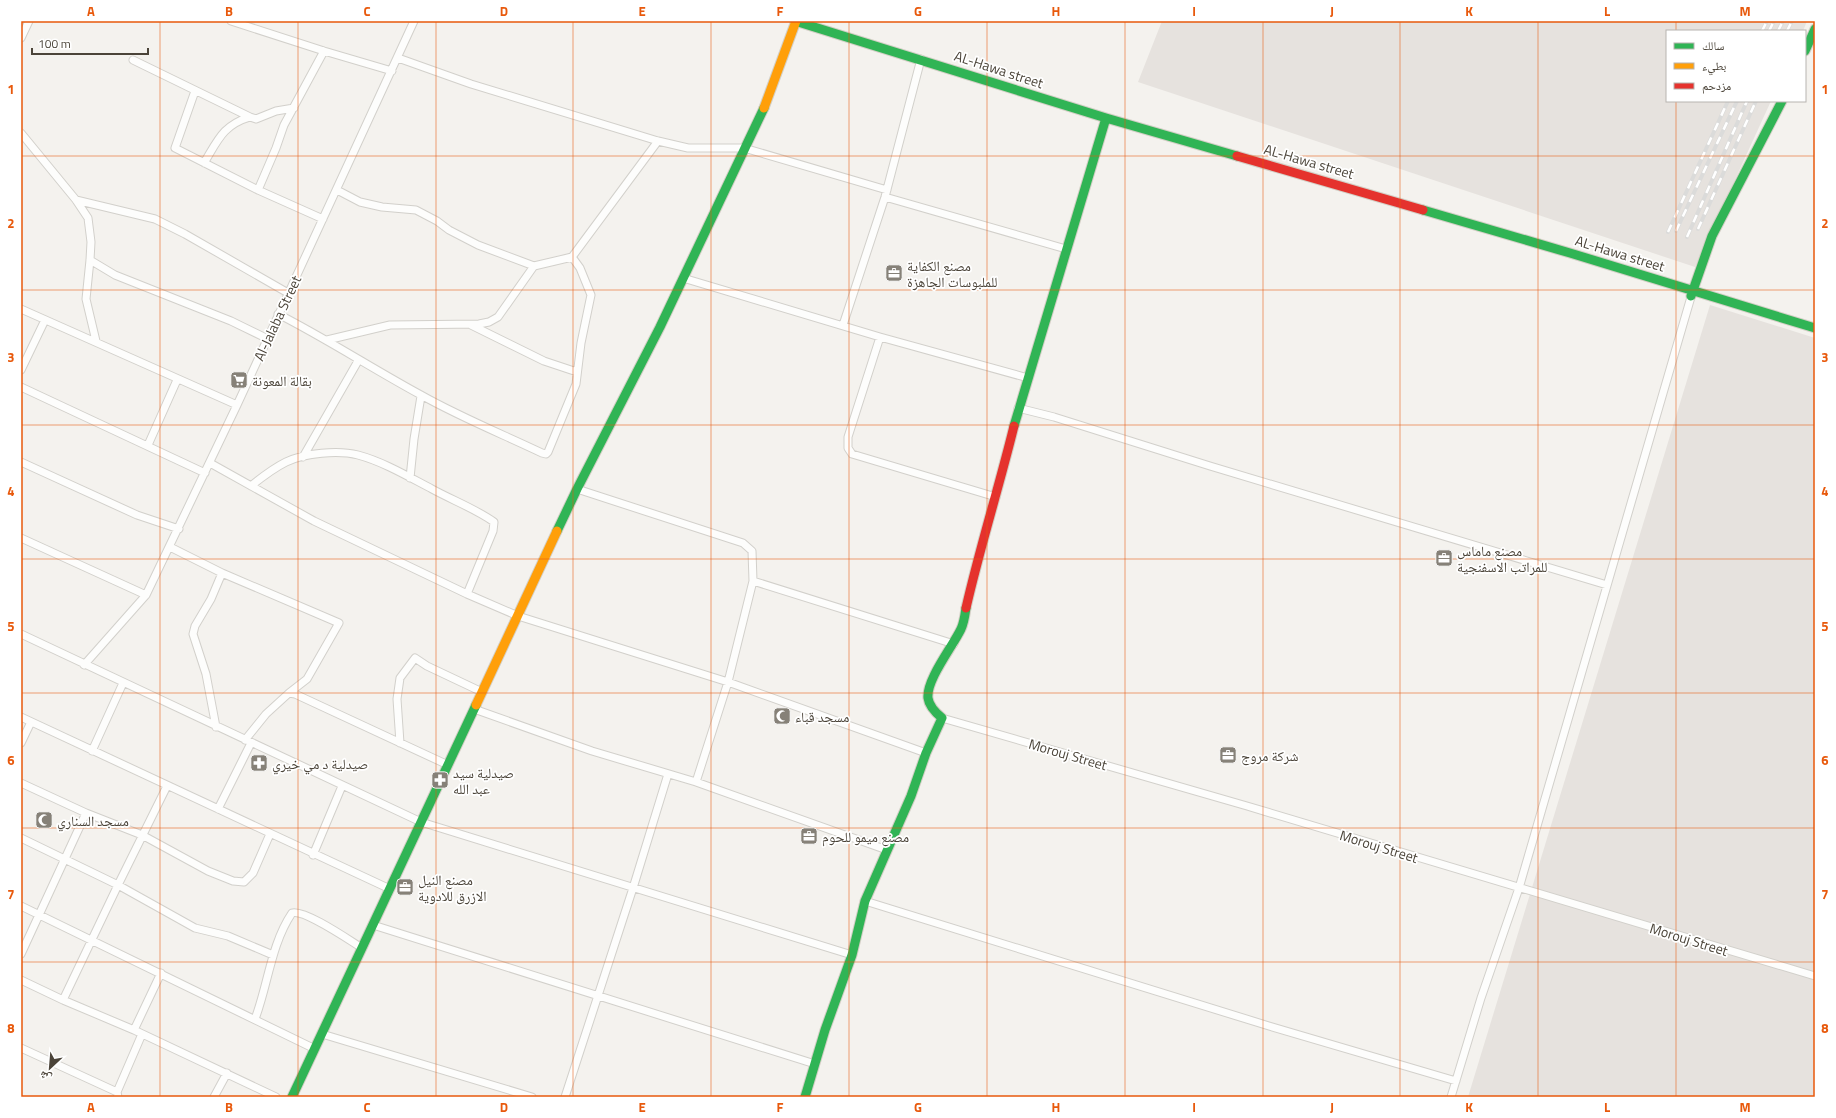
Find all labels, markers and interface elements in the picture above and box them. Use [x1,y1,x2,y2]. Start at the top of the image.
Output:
text: A [87,1,95,21]
text: B [225,1,233,21]
text: C [363,1,371,21]
text: D [500,1,508,21]
text: E [638,1,646,21]
text: F [777,1,784,21]
text: G [914,1,922,21]
text: H [1052,1,1060,21]
text: I [1192,1,1196,21]
text: J [1330,1,1334,21]
text: K [1465,1,1473,21]
text: L [1604,1,1610,21]
text: M [1739,1,1751,21]
scale bar [32,30,148,56]
legend [1666,30,1806,102]
text: 100 m [38,34,71,53]
text: سالك [1702,36,1724,55]
street label: AL-Hawa street [952,45,1046,93]
text: بطيء [1702,56,1726,76]
text: مزدحم [1702,76,1731,95]
text: 1 [7,79,15,99]
text: 1 [1821,79,1829,99]
street label: AL-Hawa street [1262,138,1356,184]
text: 2 [7,213,15,233]
text: 2 [1821,213,1829,233]
street label: AL-Hawa street [1573,229,1667,277]
place label: مصنع الكفاية للملبوسات الجاهزة [907,255,998,292]
office icon: مصنع الكفاية للملبوسات الجاهزة [884,263,904,283]
street label: Al-Jalaba Street [248,272,306,364]
text: 3 [7,347,15,367]
text: 3 [1821,347,1829,367]
supermarket icon: بقالة المعونة [229,370,249,390]
place label: بقالة المعونة [252,370,312,391]
text: 4 [7,481,15,501]
text: 4 [1821,481,1829,501]
place label: مصنع ماماس للمراتب الاسفنجية [1457,540,1548,577]
office icon: مصنع ماماس للمراتب الاسفنجية [1434,548,1454,568]
text: 5 [7,616,15,636]
text: 5 [1821,616,1829,636]
mosque icon: مسجد قباء [772,706,792,726]
place label: مسجد قباء [795,706,849,727]
street label: Morouj Street [1026,733,1110,775]
office icon: شركة مروج [1218,745,1238,765]
place label: شركة مروج [1241,745,1299,766]
text: 6 [7,750,15,770]
text: 6 [1821,750,1829,770]
pharmacy icon: صيدلية د مي خيري [249,753,269,773]
place label: صيدلية د مي خيري [272,753,368,775]
place label: صيدلية سيد عبد الله [453,762,514,799]
pharmacy icon: صيدلية سيد عبد الله [430,770,450,790]
mosque icon: مسجد السناري [34,810,54,830]
place label: مسجد السناري [57,810,129,832]
street label: Morouj Street [1337,824,1421,868]
office icon: مصنع ميمو للحوم [799,826,819,846]
place label: مصنع ميمو للحوم [822,826,909,847]
place label: مصنع النيل الازرق للادوية [418,869,487,906]
office icon: مصنع النيل الازرق للادوية [395,877,415,897]
text: 7 [7,884,15,904]
text: 7 [1821,884,1829,904]
street label: Morouj Street [1647,917,1731,961]
text: 8 [7,1018,15,1038]
text: 8 [1821,1018,1829,1038]
north arrow [30,1048,70,1088]
text: ش [37,1067,54,1087]
text: A [87,1097,95,1117]
text: B [225,1097,233,1117]
text: C [363,1097,371,1117]
text: D [500,1097,508,1117]
text: E [638,1097,646,1117]
text: F [777,1097,784,1117]
text: G [914,1097,922,1117]
text: H [1052,1097,1060,1117]
text: I [1192,1097,1196,1117]
text: J [1330,1097,1334,1117]
text: K [1465,1097,1473,1117]
text: L [1604,1097,1610,1117]
text: M [1739,1097,1751,1117]

